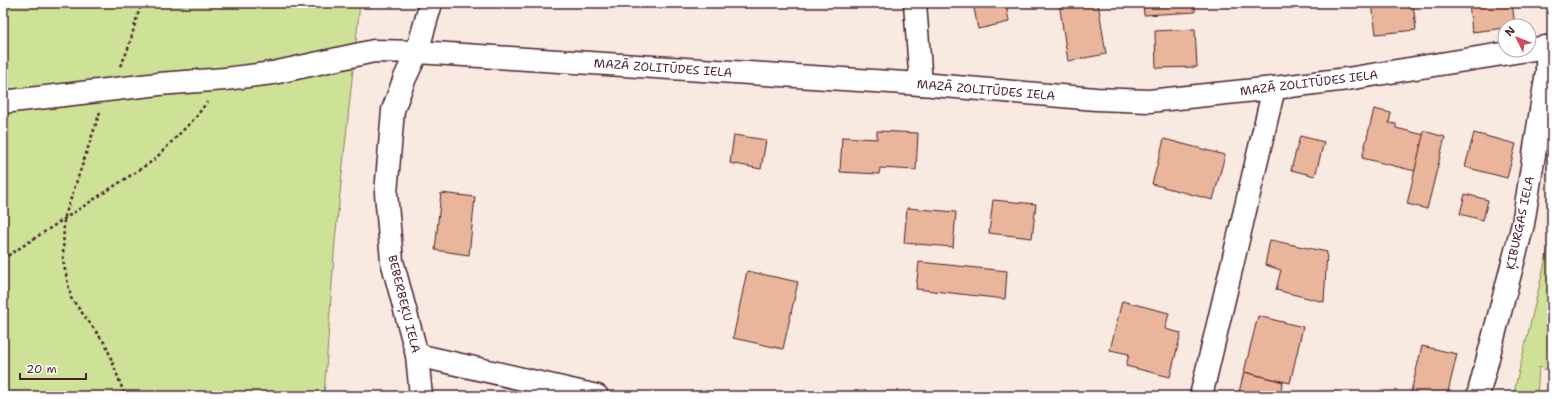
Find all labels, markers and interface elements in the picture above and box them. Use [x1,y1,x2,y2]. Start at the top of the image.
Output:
north arrow [1497,18,1537,58]
text: N [1502,23,1519,40]
street label: MAZĀ ZOLITŪDES IELA [593,55,733,81]
street label: MAZĀ ZOLITŪDES IELA [1239,67,1379,99]
street label: MAZĀ ZOLITŪDES IELA [916,76,1056,104]
street label: ĶIBURGAS IELA [1502,175,1538,271]
street label: BEBERBEĶU IELA [384,253,424,355]
scale bar [20,355,86,381]
text: 20 m [26,361,57,377]

